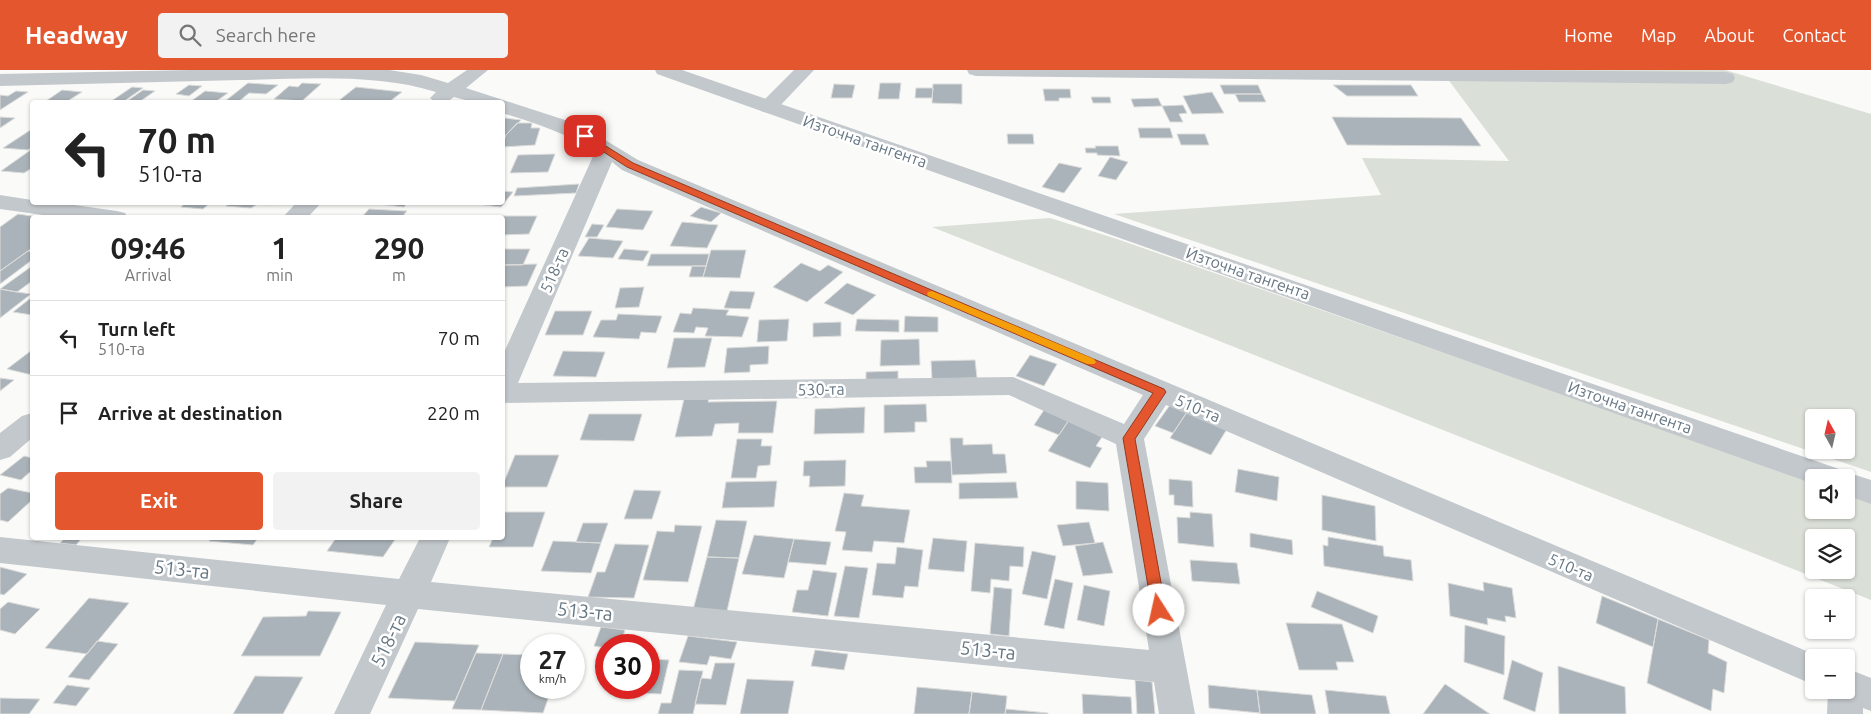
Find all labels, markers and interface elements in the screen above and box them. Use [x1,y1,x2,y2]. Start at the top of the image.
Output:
search box [158,13,508,58]
icon: search [176,21,204,49]
text: Headway [25,22,128,49]
text: Search here [216,24,316,46]
text: Home [1564,25,1613,45]
text: Map [1641,25,1676,45]
text: About [1704,25,1754,45]
text: Contact [1782,25,1846,45]
street label: Източна тангента [801,111,929,171]
pin [564,115,606,157]
icon: left [55,120,120,185]
text: 70 m [138,120,216,160]
icon: arrive [571,122,599,150]
text: 510-та [138,161,203,186]
text: 09:46 [111,231,186,265]
text: 1 [271,231,288,265]
text: 290 [374,231,424,265]
street label: Източна тангента [1184,243,1312,303]
street label: 518-та [536,245,572,295]
text: Arrival [125,266,171,284]
text: min [266,266,293,284]
text: m [392,266,406,284]
text: Turn left [98,318,176,340]
icon: left [55,324,83,352]
text: 70 m [438,327,480,349]
text: 510-та [98,340,145,358]
street label: Източна тангента [1566,377,1694,437]
street label: 530-та [797,380,845,398]
street label: 510-та [1173,391,1223,425]
icon: arrive [55,399,83,427]
text: Arrive at destination [98,402,283,424]
text: 220 m [427,402,480,424]
north arrow [1805,409,1855,459]
map controls [1805,409,1855,699]
button: sound [1805,469,1855,519]
button: Exit [55,472,263,530]
button: Share [273,472,480,530]
button: layers [1805,529,1855,579]
street label: 510-та [1546,550,1596,584]
street label: 513-та [153,555,211,583]
position arrow [1132,583,1184,635]
button: + [1805,589,1855,639]
street label: 513-та [556,597,614,625]
street label: 518-та [366,610,410,670]
speed limit sign: 30 [595,634,660,699]
street label: 513-та [959,636,1017,664]
text: 27 [538,646,567,674]
button: − [1805,649,1855,699]
text: km/h [539,672,566,685]

